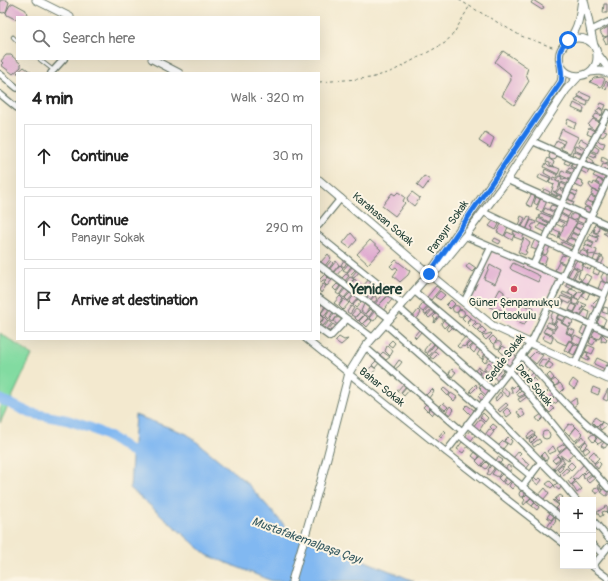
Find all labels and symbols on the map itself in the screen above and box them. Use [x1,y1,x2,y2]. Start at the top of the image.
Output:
route start [559,31,577,49]
street label: Karahasan Sokak [350,190,417,249]
street label: Panayır Sokak [425,197,471,256]
route end [420,265,438,283]
district label: Yenidere [349,280,403,299]
marker: Güner Şenpamukçu Ortaokulu [509,284,519,294]
place label: Güner Şenpamukçu Ortaokulu [469,296,559,322]
street label: Sedde Sokak [483,331,528,385]
street label: Dere Sokak [513,361,555,409]
street label: Bahar Sokak [357,365,408,409]
water label: Mustafakemalpaşa Çayı [250,514,365,568]

